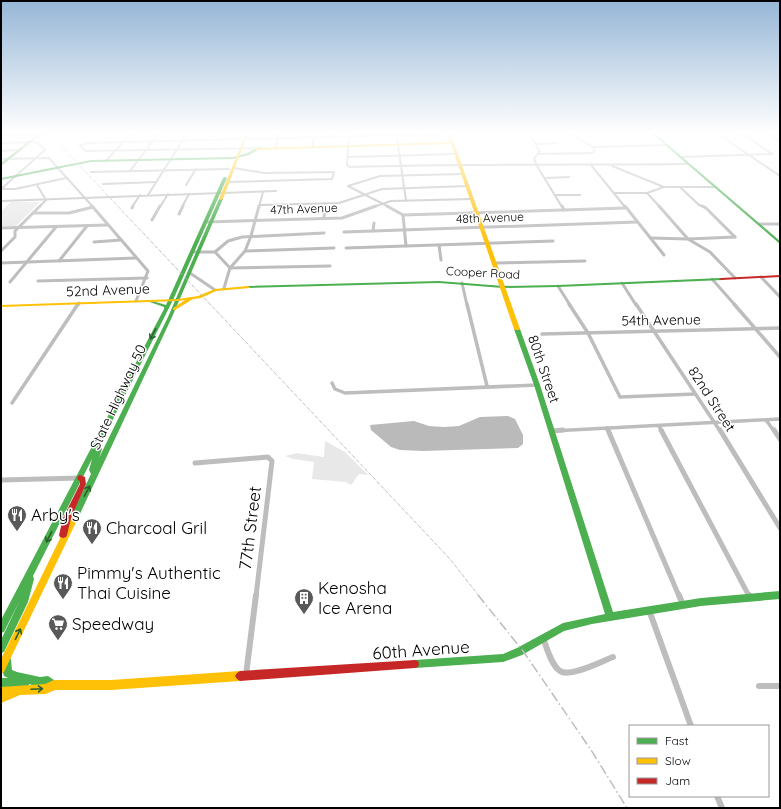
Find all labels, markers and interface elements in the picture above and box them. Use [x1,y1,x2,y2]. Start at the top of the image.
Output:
street label: 47th Avenue [270,200,338,217]
street label: 48th Avenue [456,209,524,226]
street label: Cooper Road [446,263,520,282]
street label: 52nd Avenue [66,280,150,300]
street label: 54th Avenue [621,310,701,330]
one-way arrow [149,328,156,340]
street label: 80th Street [524,333,564,406]
street label: State Highway 50 [86,342,150,452]
street label: 82nd Street [684,363,740,435]
street label: 77th Street [234,485,265,571]
one-way arrow [84,486,91,498]
restaurant icon: Arby's [6,504,28,532]
place label: Arby's [31,504,80,525]
restaurant icon: Charcoal Gril [81,517,103,545]
place label: Charcoal Gril [106,517,207,538]
one-way arrow [45,531,52,543]
place label: Pimmy's Authentic Thai Cuisine [77,562,221,603]
restaurant icon: Pimmy's Authentic Thai Cuisine [52,572,74,600]
place label: Kenosha Ice Arena [318,577,392,618]
building icon: Kenosha Ice Arena [293,587,315,615]
supermarket icon: Speedway [47,613,69,641]
place label: Speedway [72,613,154,634]
one-way arrow [15,628,22,640]
street label: 60th Avenue [372,636,470,663]
one-way arrow [30,686,43,693]
legend [629,725,769,797]
text: Fast [665,733,689,748]
text: Slow [665,753,691,768]
text: Jam [665,773,690,788]

